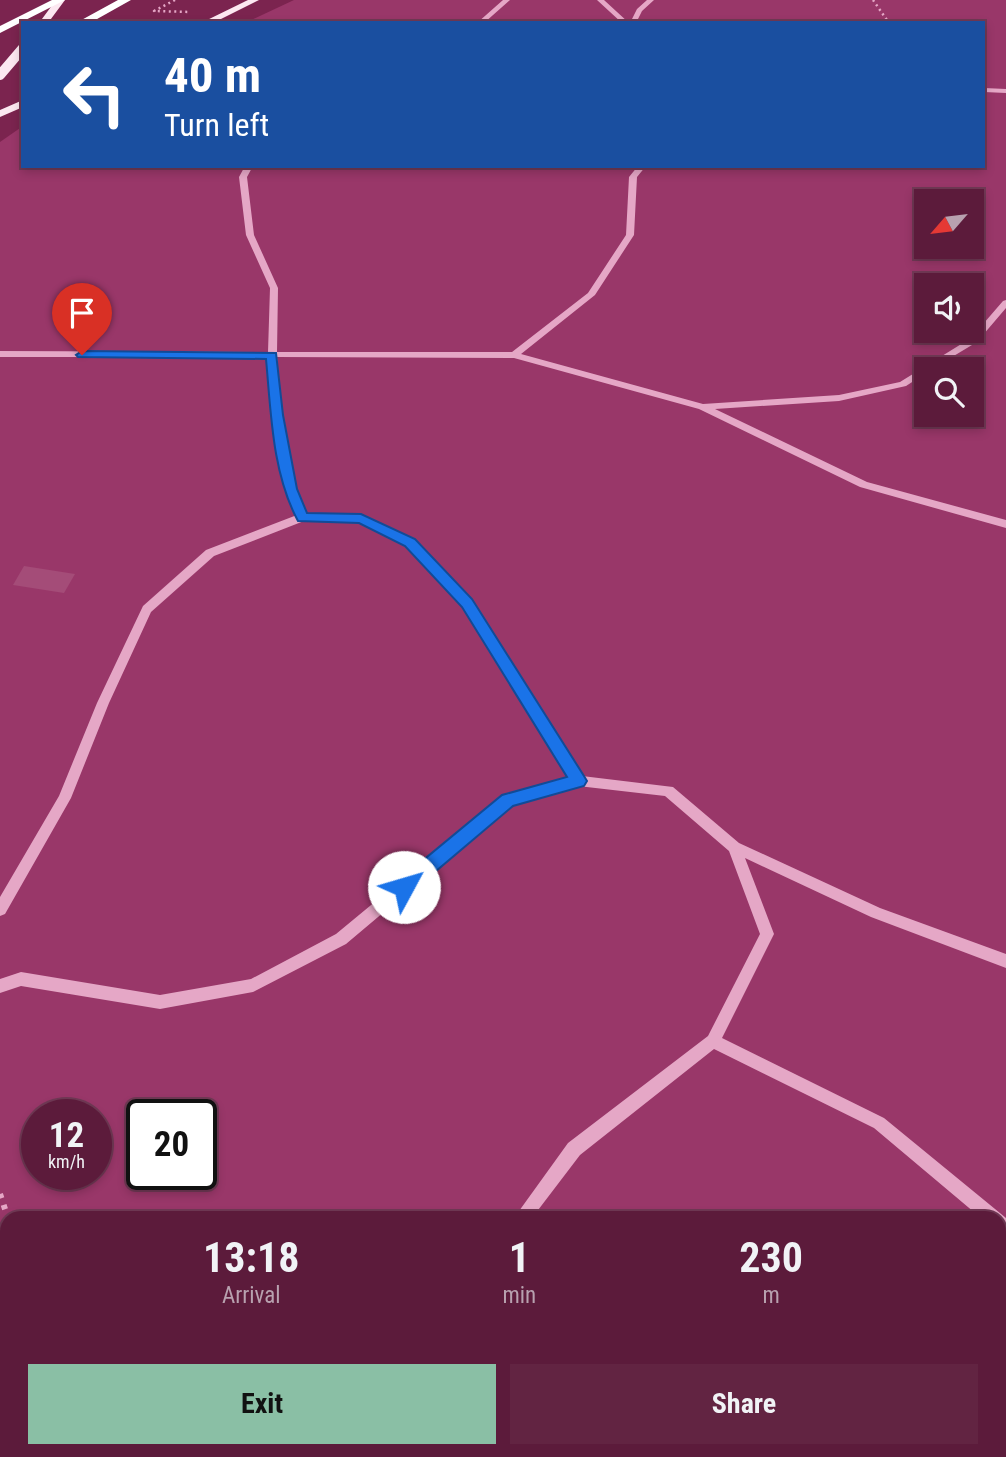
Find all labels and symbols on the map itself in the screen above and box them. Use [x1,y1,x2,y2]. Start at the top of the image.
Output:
north arrow [914,189,984,259]
pin [52,283,112,355]
position arrow [367,850,441,924]
speed limit sign: 20 [126,1099,217,1190]

